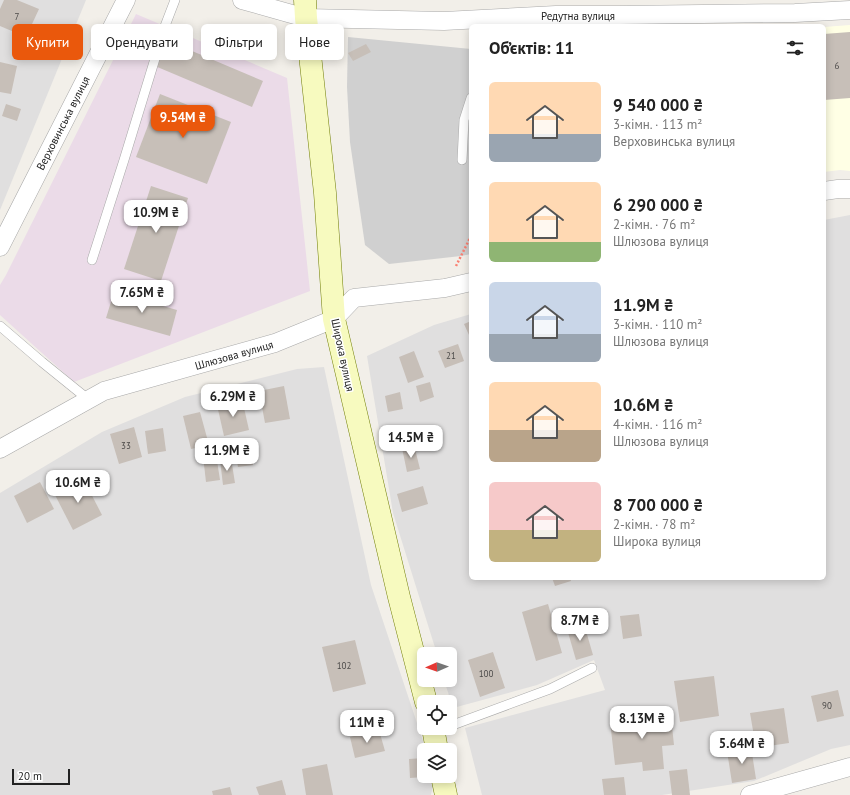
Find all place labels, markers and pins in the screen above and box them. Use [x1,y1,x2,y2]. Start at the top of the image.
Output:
pin: 9.54M ₴ [146,105,220,139]
pin: 10.9M ₴ [119,200,193,234]
pin: 7.65M ₴ [105,280,179,314]
pin: 6.29M ₴ [196,384,270,418]
pin: 14.5M ₴ [374,425,448,459]
pin: 11.9M ₴ [190,438,264,472]
pin: 10.6M ₴ [41,470,115,504]
pin: 8.7M ₴ [547,608,613,642]
pin: 8.13M ₴ [605,706,679,740]
pin: 11M ₴ [339,710,395,744]
pin: 5.64M ₴ [705,731,779,765]

